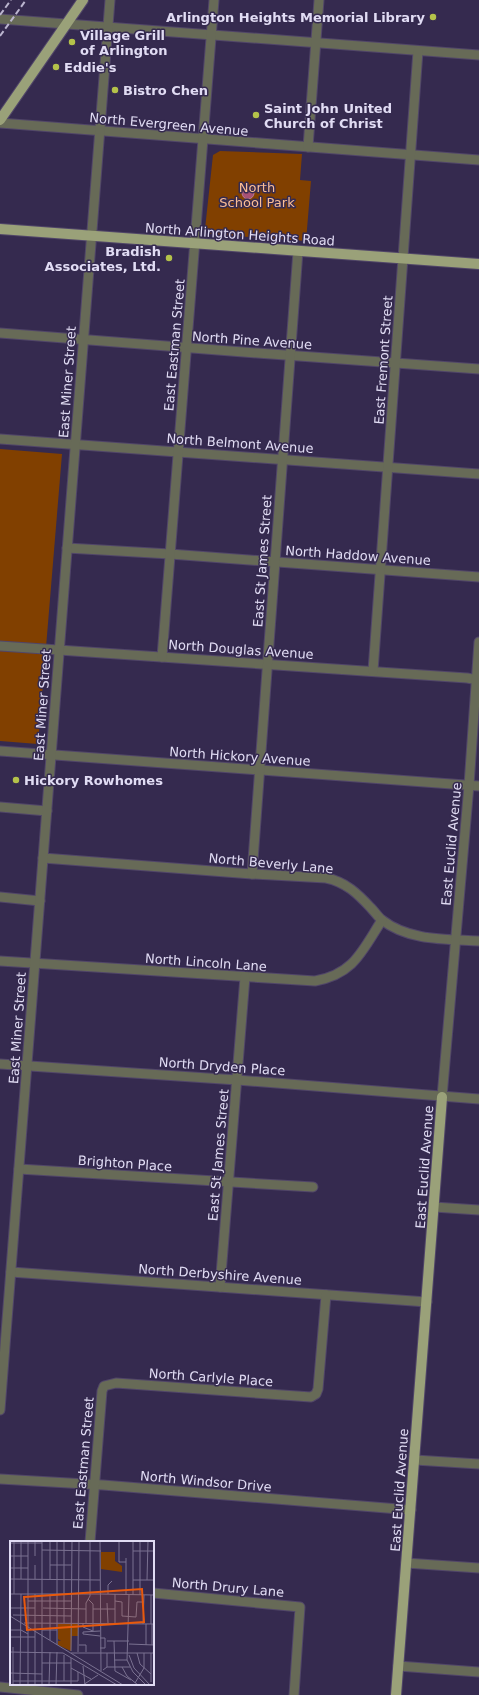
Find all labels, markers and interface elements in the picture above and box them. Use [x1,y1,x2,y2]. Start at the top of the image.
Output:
place label: Arlington Heights Memorial Library [166,10,426,25]
marker: Arlington Heights Memorial Library [428,12,438,22]
place label: Village Grill of Arlington [80,28,167,58]
marker: Village Grill of Arlington [67,37,77,47]
place label: Eddie's [64,60,117,75]
marker: Eddie's [51,62,61,72]
place label: Bistro Chen [123,83,208,98]
marker: Bistro Chen [110,85,120,95]
place label: Saint John United Church of Christ [264,101,392,131]
street label: North Evergreen Avenue [89,110,249,139]
marker: Saint John United Church of Christ [251,110,261,120]
park label: North School Park [219,180,295,210]
street label: North Arlington Heights Road [144,220,335,249]
place label: Bradish Associates, Ltd. [45,244,161,274]
marker: Bradish Associates, Ltd. [164,253,174,263]
street label: East Eastman Street [161,278,188,412]
street label: East Fremont Street [372,295,395,425]
street label: East Miner Street [56,326,79,439]
street label: North Pine Avenue [191,329,313,352]
street label: North Belmont Avenue [166,431,314,456]
street label: East St James Street [250,494,275,628]
street label: North Haddow Avenue [285,543,431,568]
street label: North Douglas Avenue [168,637,314,662]
street label: East Miner Street [31,649,54,762]
street label: North Hickory Avenue [169,744,311,769]
place label: Hickory Rowhomes [24,773,163,788]
marker: Hickory Rowhomes [11,775,21,785]
street label: East Euclid Avenue [439,782,464,906]
street label: North Beverly Lane [208,851,334,876]
street label: North Lincoln Lane [145,951,267,974]
street label: East Miner Street [6,972,29,1085]
street label: North Dryden Place [158,1055,286,1078]
street label: East St James Street [205,1088,232,1222]
street label: East Euclid Avenue [413,1105,436,1229]
street label: Brighton Place [77,1153,173,1174]
street label: North Derbyshire Avenue [138,1261,302,1288]
street label: North Carlyle Place [148,1366,274,1389]
street label: East Eastman Street [70,1396,97,1530]
street label: East Euclid Avenue [388,1428,411,1552]
street label: North Windsor Drive [140,1468,272,1495]
inset map [10,1541,154,1685]
street label: North Drury Lane [171,1575,285,1600]

